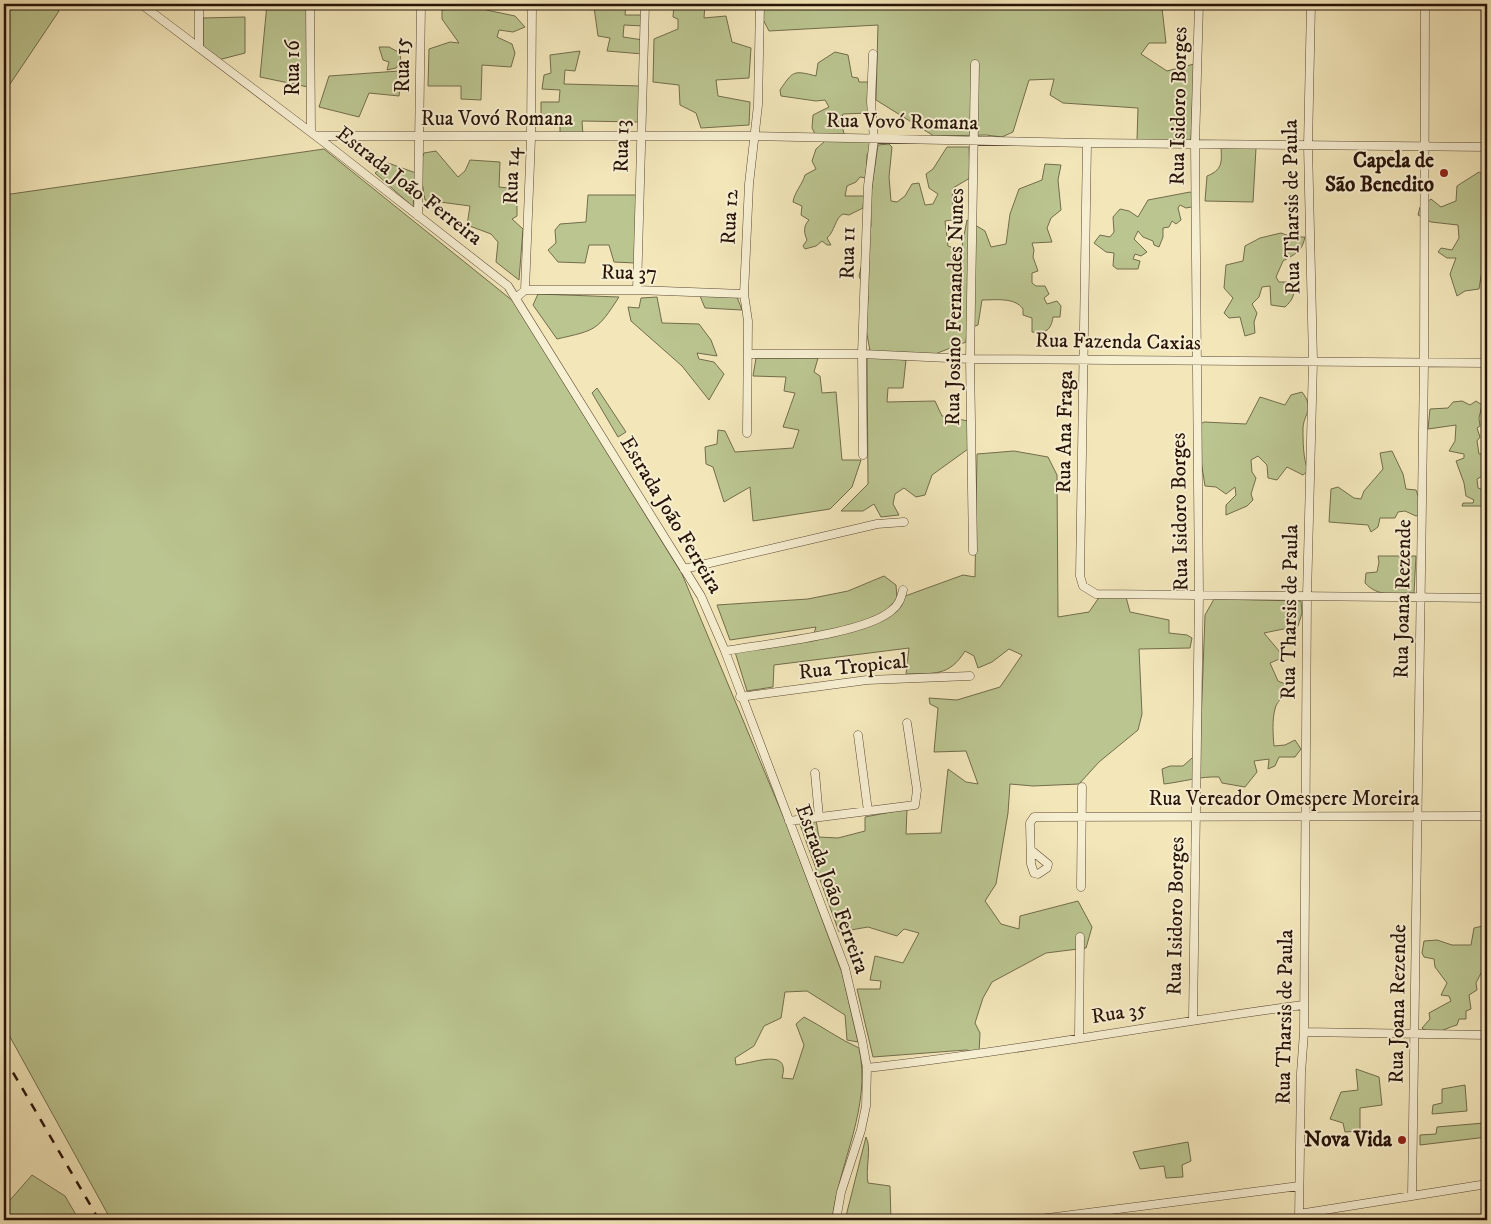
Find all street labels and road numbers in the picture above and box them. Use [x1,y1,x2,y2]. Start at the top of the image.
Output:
street label: Rua Isidoro Borges [1165,26,1193,186]
street label: Rua 15 [390,37,416,93]
street label: Rua 16 [280,39,306,96]
street label: Rua Vovó Romana [421,106,573,132]
street label: Rua Vovó Romana [826,108,979,136]
street label: Rua 13 [609,119,635,173]
street label: Rua Tharsis de Paula [1277,119,1307,295]
street label: Estrada João Ferreira [331,121,487,251]
street label: Rua 14 [498,146,526,205]
street label: Rua 12 [716,188,744,245]
street label: Rua Josino Fernandes Nunes [940,188,970,426]
street label: Rua 11 [835,226,861,280]
street label: Rua 37 [601,260,657,286]
street label: Rua Fazenda Caxias [1035,328,1201,356]
street label: Rua Ana Fraga [1051,370,1079,494]
street label: Estrada João Ferreira [614,432,728,598]
street label: Rua Isidoro Borges [1166,432,1194,592]
street label: Rua Joana Rezende [1389,519,1417,679]
street label: Rua Tharsis de Paula [1275,524,1305,700]
street label: Rua Tropical [797,648,910,686]
street label: Rua Vereador Omespere Moreira [1148,786,1420,812]
street label: Estrada João Ferreira [789,801,875,977]
street label: Rua Isidoro Borges [1162,836,1190,996]
street label: Rua Joana Rezende [1384,924,1412,1084]
street label: Rua Tharsis de Paula [1270,929,1300,1105]
street label: Rua 35 [1089,996,1149,1030]

